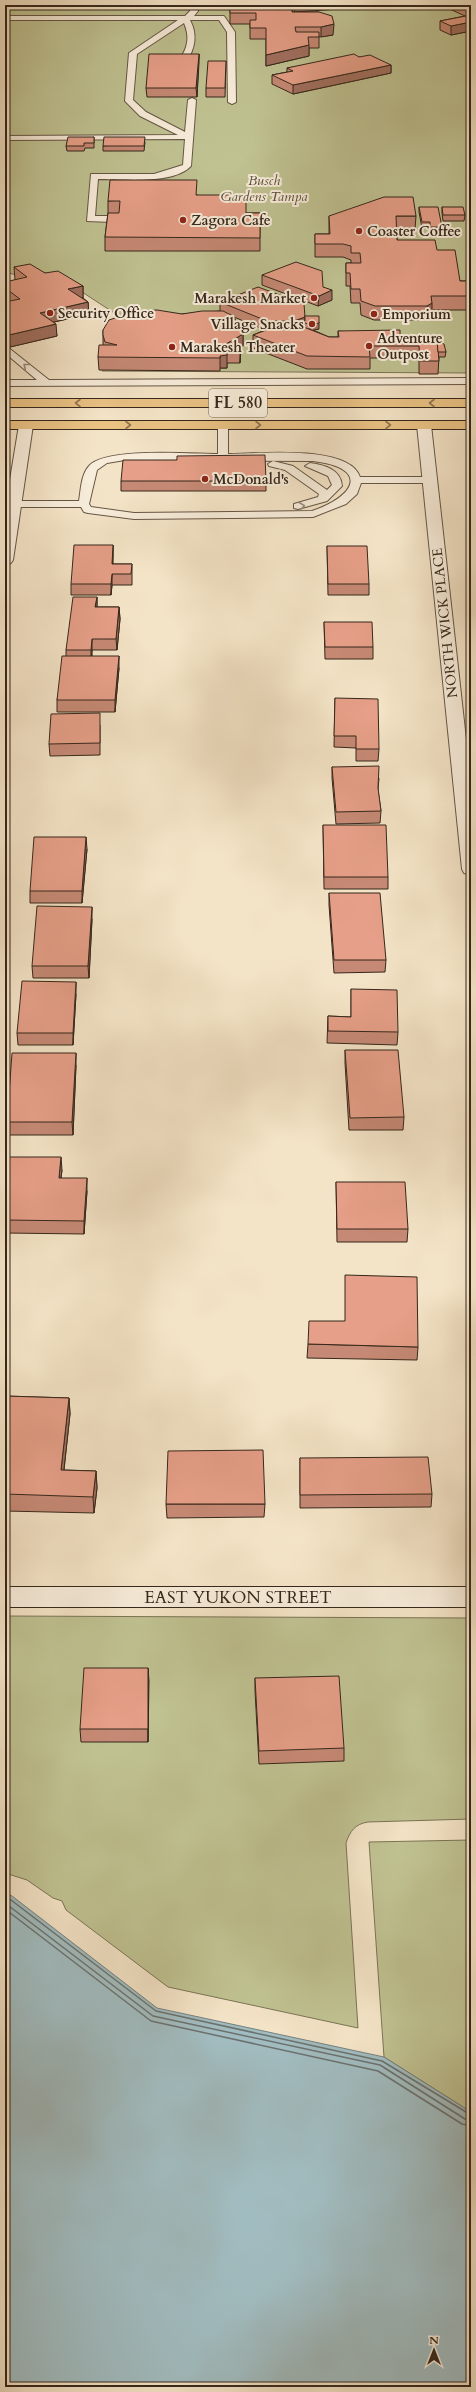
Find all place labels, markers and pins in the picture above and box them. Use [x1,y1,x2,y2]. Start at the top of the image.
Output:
place label: Zagora Cafe [191,211,271,230]
marker: Zagora Cafe [178,215,188,225]
place label: Coaster Coffee [367,222,461,241]
marker: Coaster Coffee [354,226,364,236]
place label: Marakesh Market [194,289,306,308]
marker: Marakesh Market [309,293,319,303]
place label: Security Office [58,304,154,323]
place label: Emporium [382,305,451,324]
marker: Security Office [45,308,55,318]
marker: Emporium [369,309,379,319]
place label: Village Snacks [211,315,304,334]
marker: Village Snacks [307,319,317,329]
place label: Adventure Outpost [377,329,443,364]
place label: Marakesh Theater [180,338,296,357]
marker: Adventure Outpost [364,341,374,351]
marker: Marakesh Theater [167,342,177,352]
place label: McDonald's [213,470,289,489]
marker: McDonald's [200,474,210,484]

